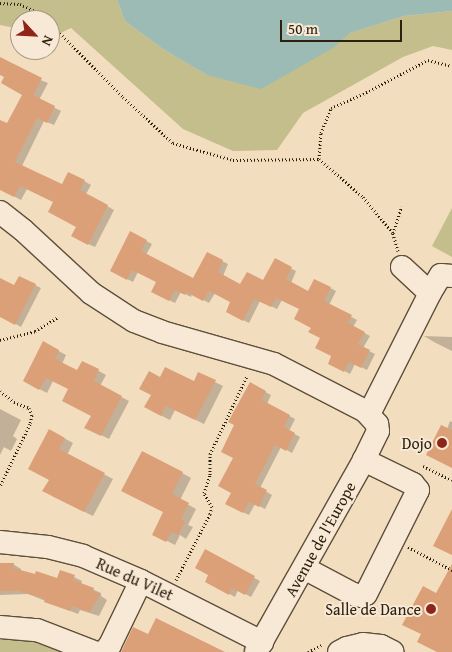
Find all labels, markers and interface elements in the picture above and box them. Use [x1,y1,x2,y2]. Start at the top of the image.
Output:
north arrow [10,10,60,60]
scale bar [282,10,404,42]
text: 50 m [288,18,318,39]
text: N [37,32,59,49]
place label: Dojo [402,433,432,453]
marker: Dojo [436,437,448,449]
street label: Avenue de l'Europe [281,478,359,600]
street label: Rue du Vilet [94,554,176,604]
place label: Salle de Dance [325,599,421,619]
marker: Salle de Dance [425,603,437,615]

